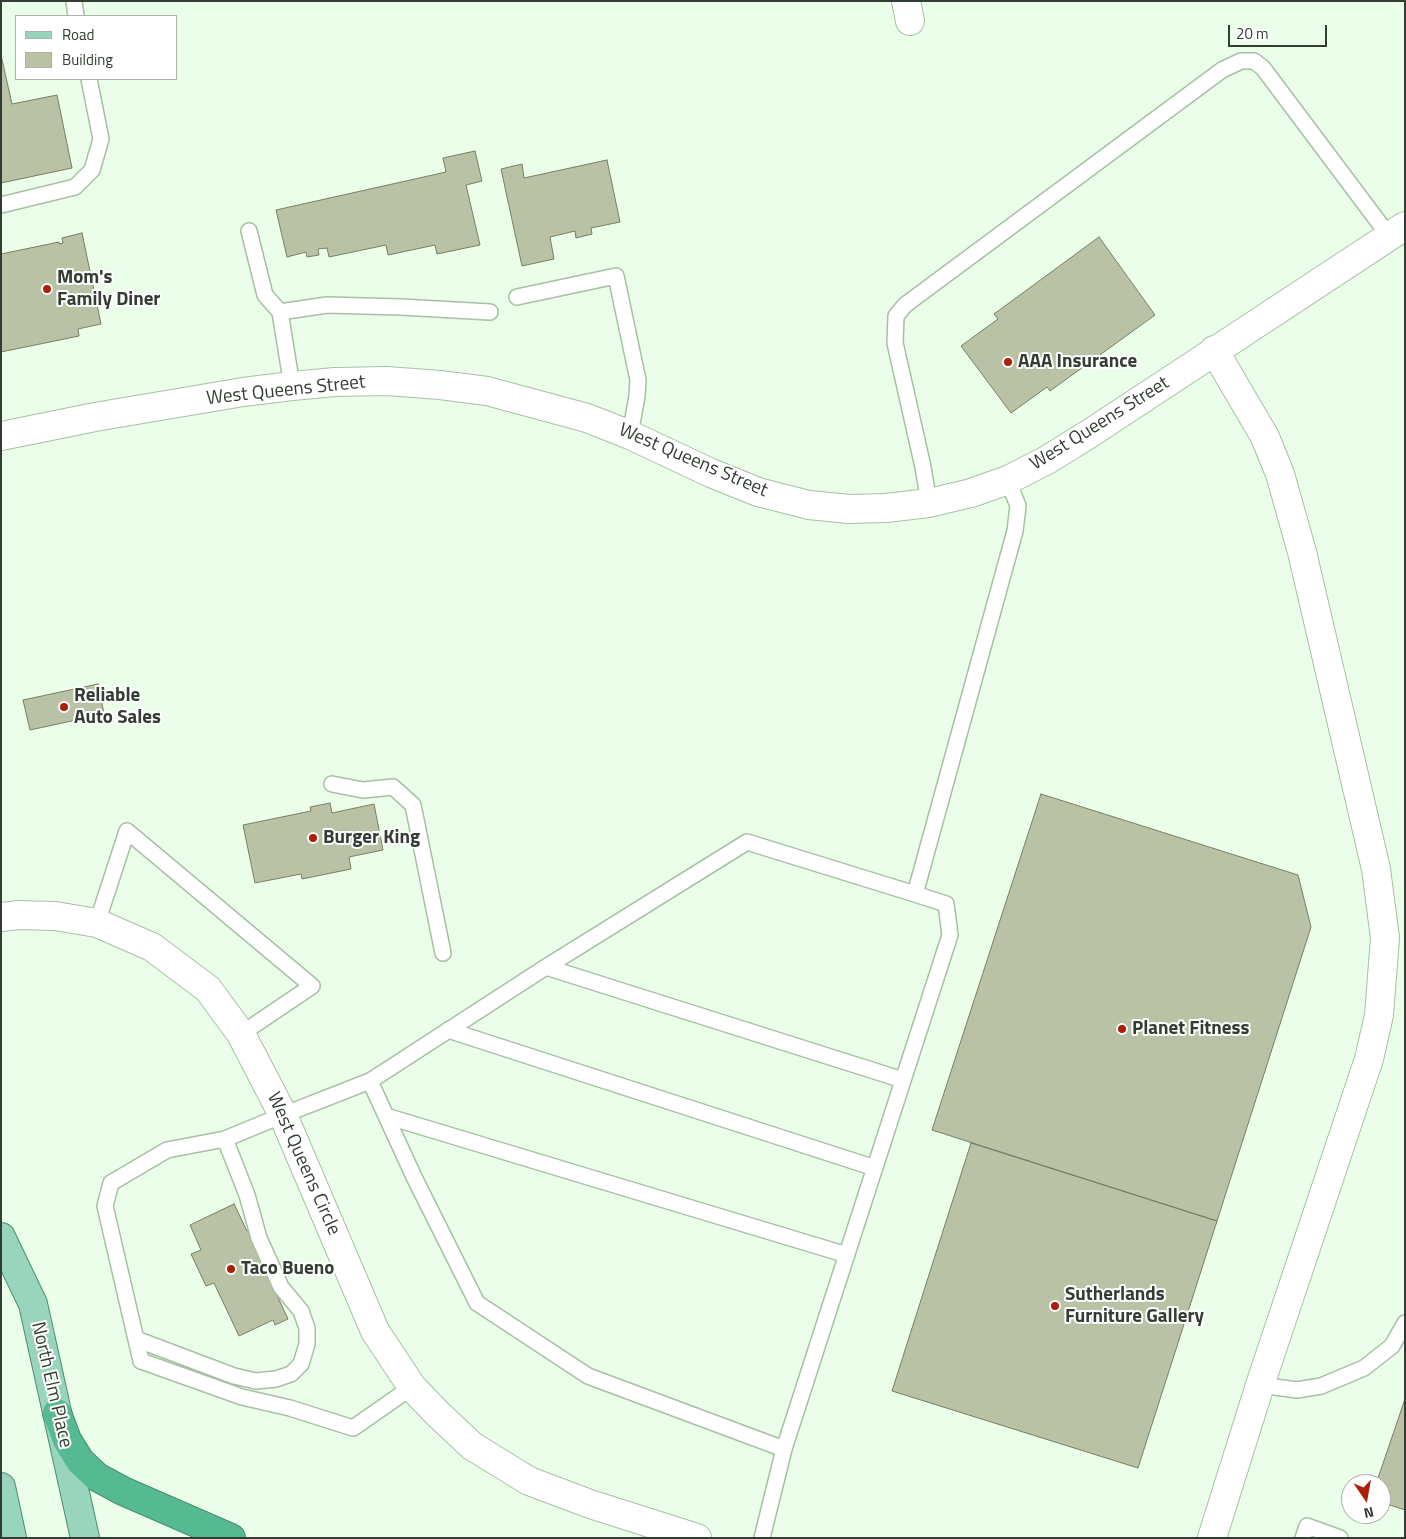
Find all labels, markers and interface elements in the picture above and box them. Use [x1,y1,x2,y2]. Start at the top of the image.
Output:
legend [15,15,178,80]
scale bar [1231,15,1330,47]
text: 20 m [1236,22,1269,45]
text: Road [62,23,94,46]
text: Building [62,48,113,71]
place label: Mom's Family Diner [57,267,160,311]
marker: Mom's Family Diner [41,283,53,295]
place label: AAA Insurance [1018,351,1137,373]
marker: AAA Insurance [1002,356,1014,368]
street label: West Queens Street [205,371,367,411]
street label: West Queens Street [1026,372,1174,476]
street label: West Queens Street [615,419,771,503]
place label: Reliable Auto Sales [74,685,161,729]
marker: Reliable Auto Sales [58,701,70,713]
place label: Burger King [323,827,420,849]
marker: Burger King [307,832,319,844]
place label: Planet Fitness [1132,1018,1249,1040]
marker: Planet Fitness [1116,1023,1128,1035]
street label: West Queens Circle [261,1089,345,1239]
place label: Taco Bueno [241,1258,334,1280]
marker: Taco Bueno [225,1263,237,1275]
place label: Sutherlands Furniture Gallery [1065,1284,1204,1328]
marker: Sutherlands Furniture Gallery [1049,1300,1061,1312]
street label: North Elm Place [25,1320,77,1450]
north arrow [1341,1474,1391,1524]
text: N [1362,1502,1376,1524]

